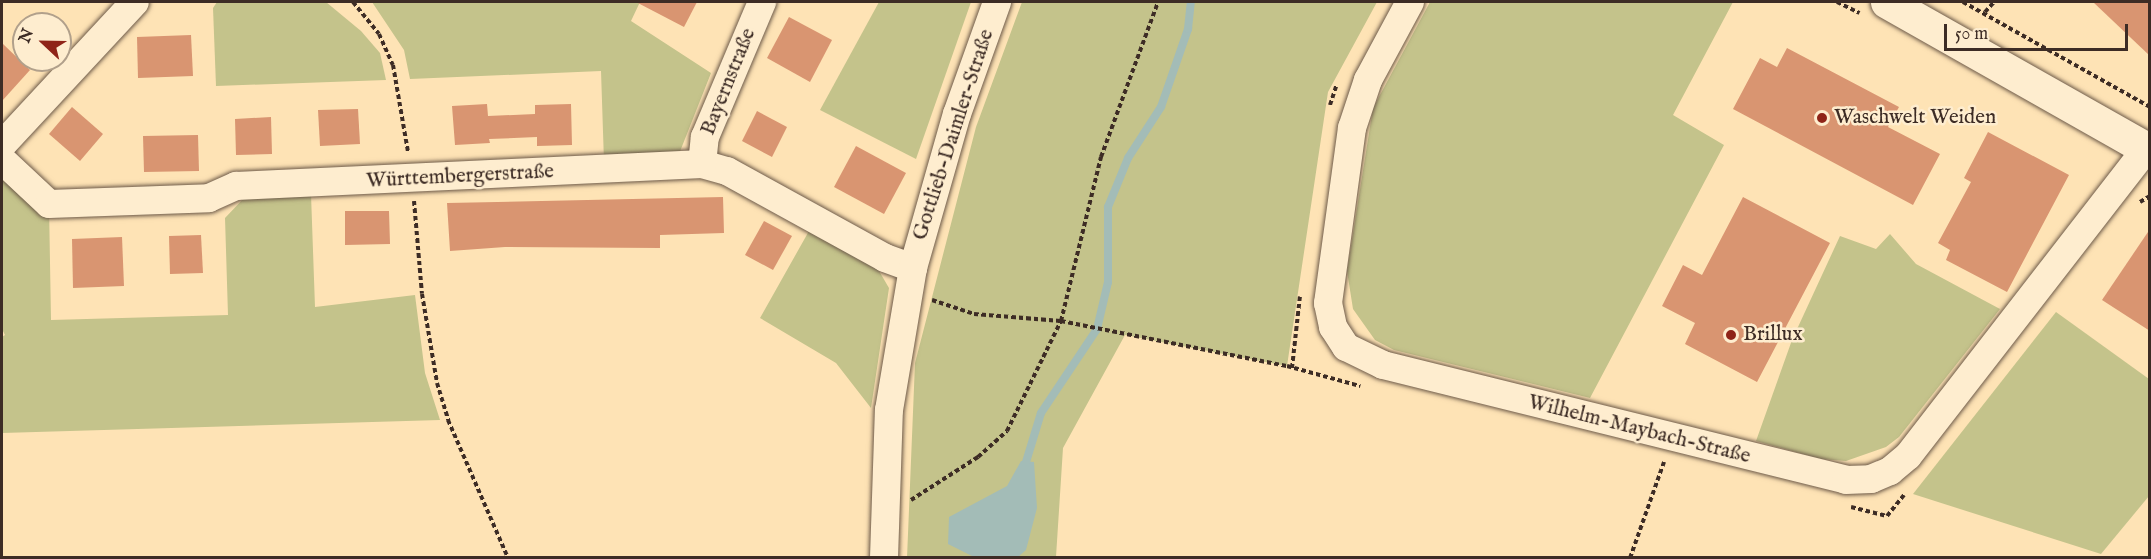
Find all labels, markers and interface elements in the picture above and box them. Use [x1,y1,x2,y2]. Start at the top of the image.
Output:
north arrow [12,12,72,72]
scale bar [1947,12,2132,50]
text: 50 m [1955,23,1988,46]
street label: Bayernstraße [696,25,762,139]
text: N [15,26,39,46]
street label: Gottlieb-Daimler-Straße [908,26,1000,244]
place label: Waschwelt Weiden [1834,105,1996,131]
marker: Waschwelt Weiden [1815,111,1829,125]
street label: Württembergerstraße [366,160,554,194]
place label: Brillux [1743,322,1803,348]
marker: Brillux [1724,328,1738,342]
street label: Wilhelm-Maybach-Straße [1525,390,1753,470]

